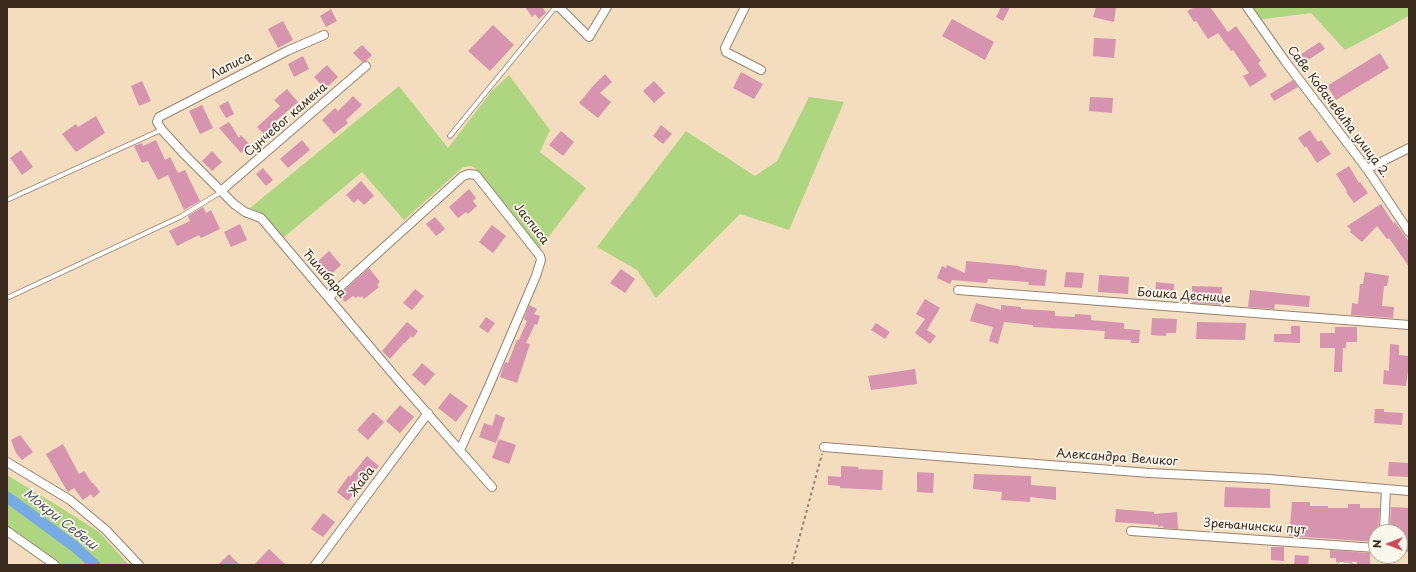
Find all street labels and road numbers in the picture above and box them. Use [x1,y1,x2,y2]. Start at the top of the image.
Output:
street label: Саве Ковачевића улица 2. [1284,43,1392,181]
street label: Лаписа [208,49,254,83]
street label: Сунчевог камена [242,80,330,160]
street label: Јасписа [510,200,552,248]
street label: Ћилибара [299,247,349,301]
street label: Бошка Деснице [1137,286,1231,306]
street label: Александра Великог [1056,447,1178,469]
street label: Жада [346,464,378,500]
street label: Зрењанински пут [1203,516,1307,538]

